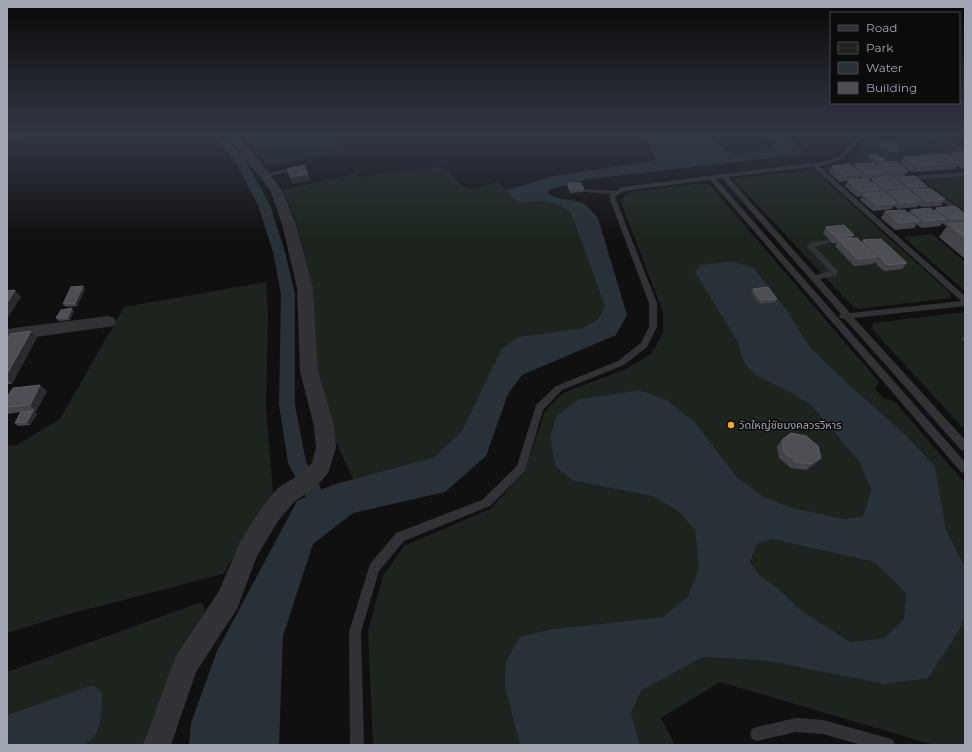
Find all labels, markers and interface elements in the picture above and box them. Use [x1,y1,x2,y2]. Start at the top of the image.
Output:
legend [830,12,960,104]
text: Road [866,20,897,35]
text: Park [866,40,894,55]
text: Water [866,60,903,75]
text: Building [866,80,917,95]
place label: วัดใหญ่ชัยมงคลวรวิหาร [739,418,842,432]
marker: วัดใหญ่ชัยมงคลวรวิหาร [726,420,736,430]

